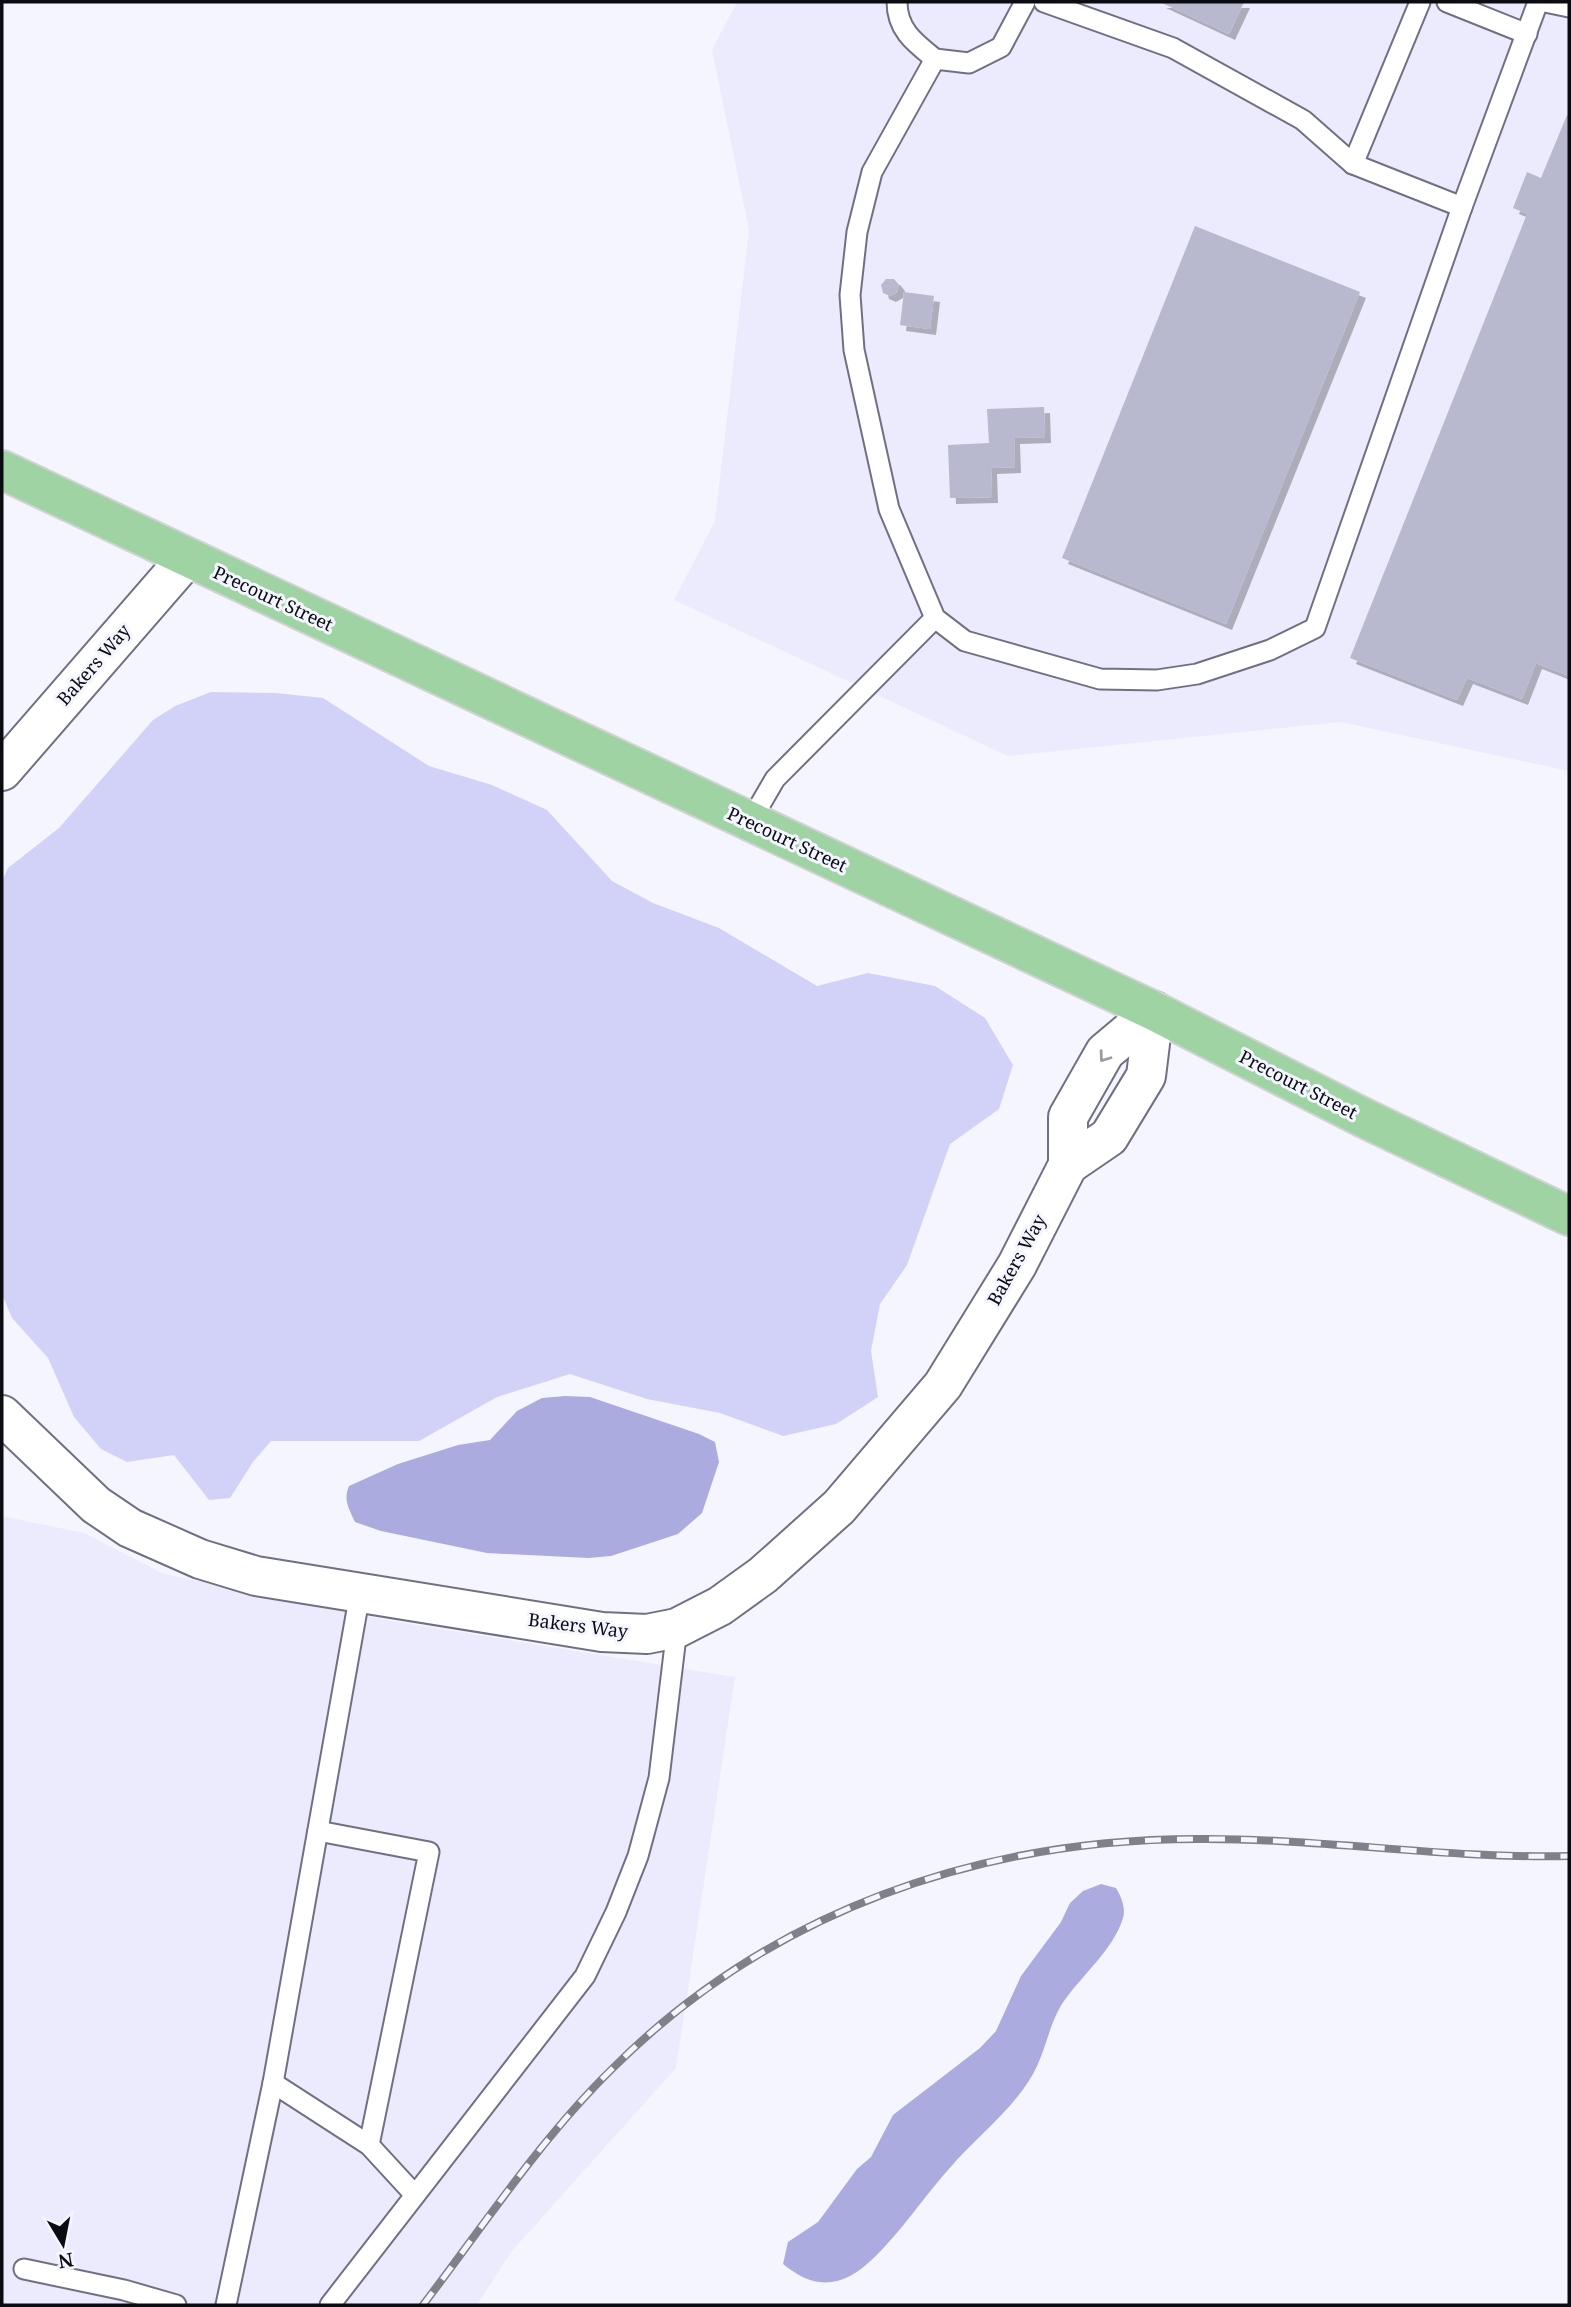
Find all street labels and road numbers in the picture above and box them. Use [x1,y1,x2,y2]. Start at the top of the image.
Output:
street label: Precourt Street [210,560,337,636]
street label: Bakers Way [51,618,136,710]
street label: Precourt Street [724,801,851,877]
street label: Precourt Street [1235,1044,1362,1124]
street label: Bakers Way [981,1209,1051,1309]
street label: Bakers Way [527,1607,630,1643]

